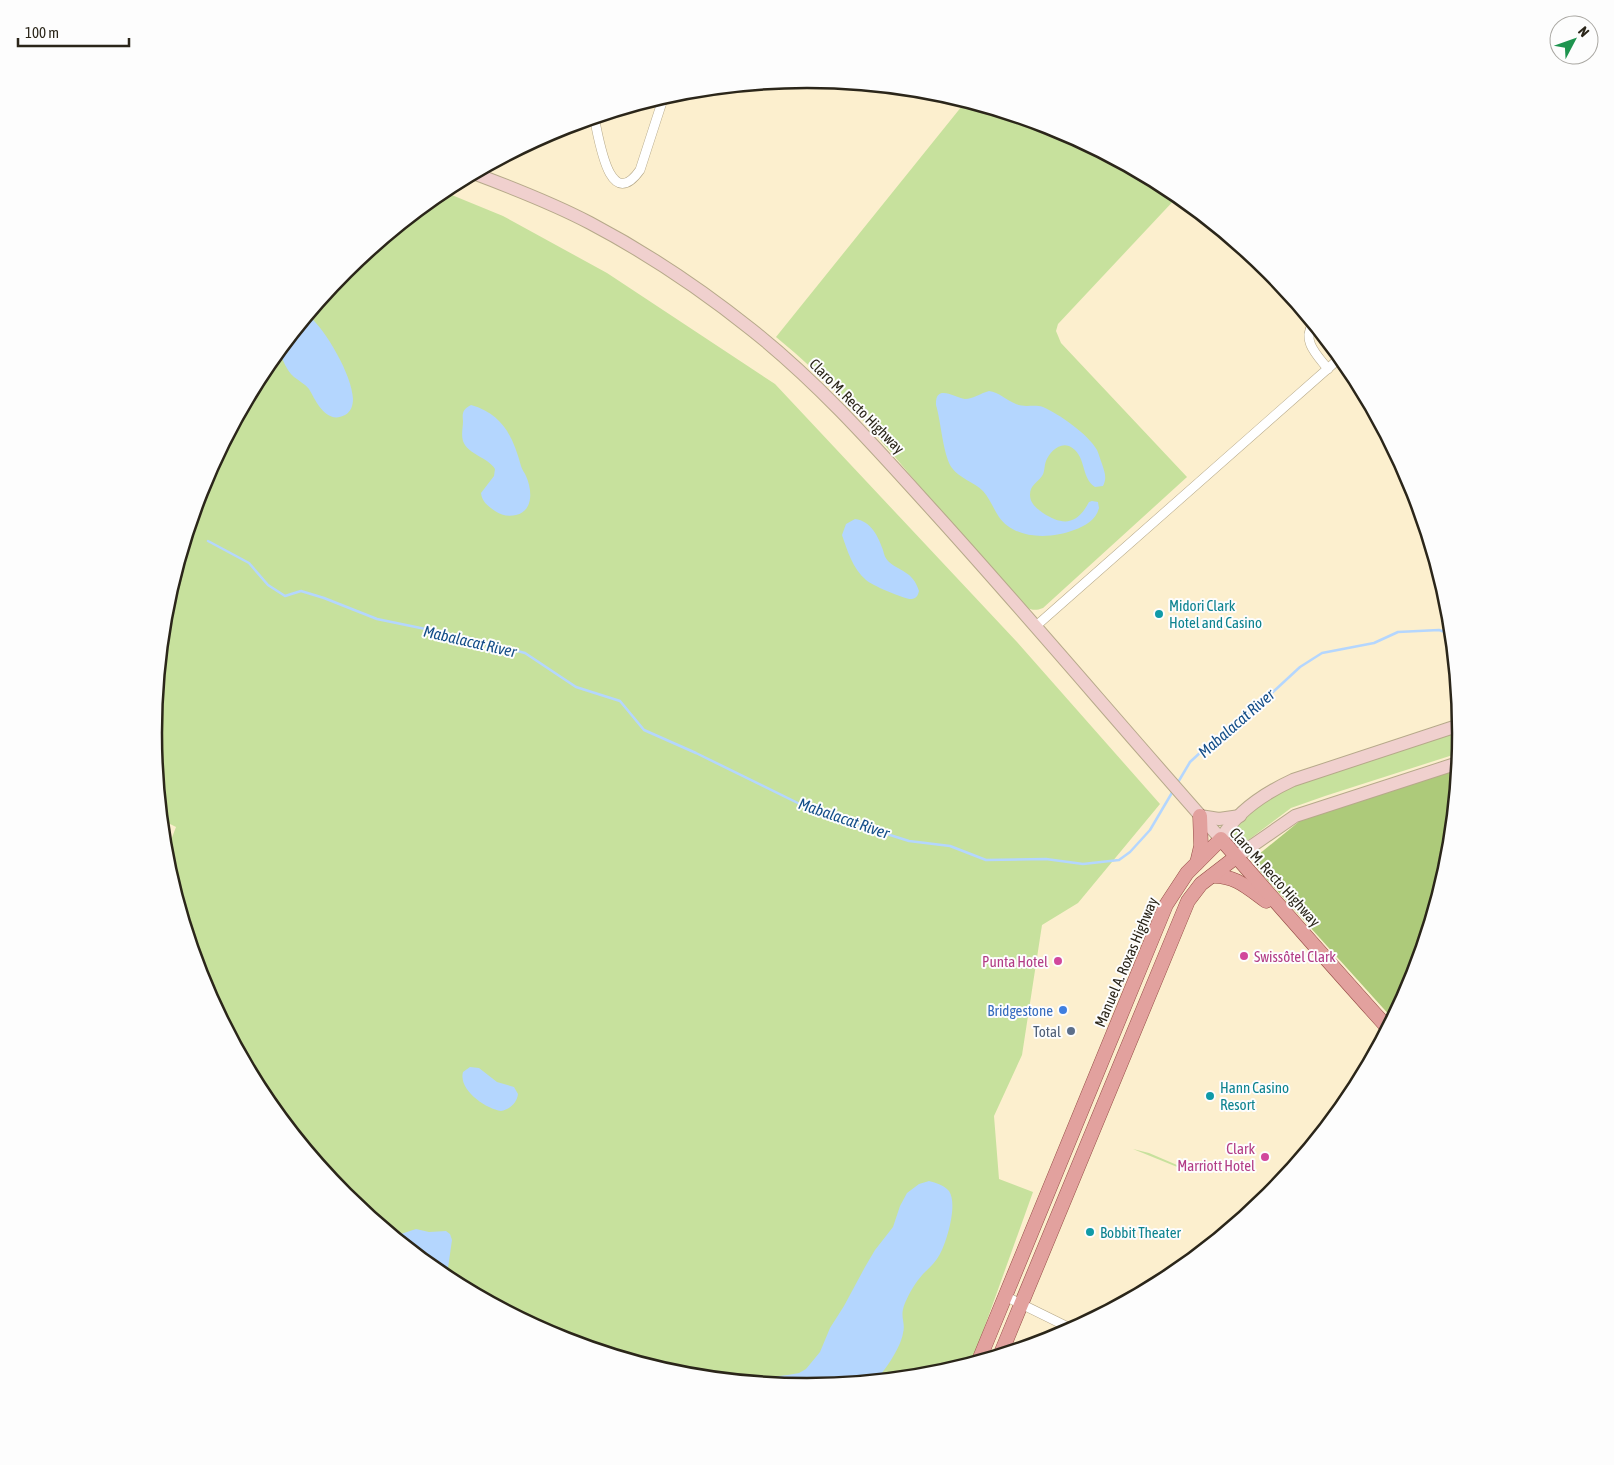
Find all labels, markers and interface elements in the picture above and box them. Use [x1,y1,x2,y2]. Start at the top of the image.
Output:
scale bar [18,15,129,47]
north arrow [1549,15,1599,65]
text: N [1575,23,1593,40]
text: 100 m [25,24,59,41]
street label: Claro M. Recto Highway [806,355,908,457]
place label: Midori Clark Hotel and Casino [1169,597,1262,631]
marker: Midori Clark Hotel and Casino [1153,608,1165,620]
water label: Mabalacat River [422,622,519,661]
water label: Mabalacat River [1194,684,1279,761]
water label: Mabalacat River [796,794,893,842]
street label: Claro M. Recto Highway [1226,824,1324,930]
street label: Manuel A. Roxas Highway [1091,895,1161,1029]
place label: Swissôtel Clark [1254,948,1336,965]
marker: Swissôtel Clark [1238,950,1250,962]
place label: Punta Hotel [982,953,1048,970]
marker: Punta Hotel [1052,955,1064,967]
place label: Bridgestone [987,1002,1053,1019]
marker: Bridgestone [1057,1004,1069,1016]
place label: Total [1033,1023,1061,1040]
marker: Total [1065,1025,1077,1037]
place label: Hann Casino Resort [1220,1079,1289,1113]
marker: Hann Casino Resort [1204,1090,1216,1102]
place label: Clark Marriott Hotel [1177,1140,1255,1174]
marker: Clark Marriott Hotel [1259,1151,1271,1163]
place label: Bobbit Theater [1100,1224,1182,1241]
marker: Bobbit Theater [1084,1226,1096,1238]

